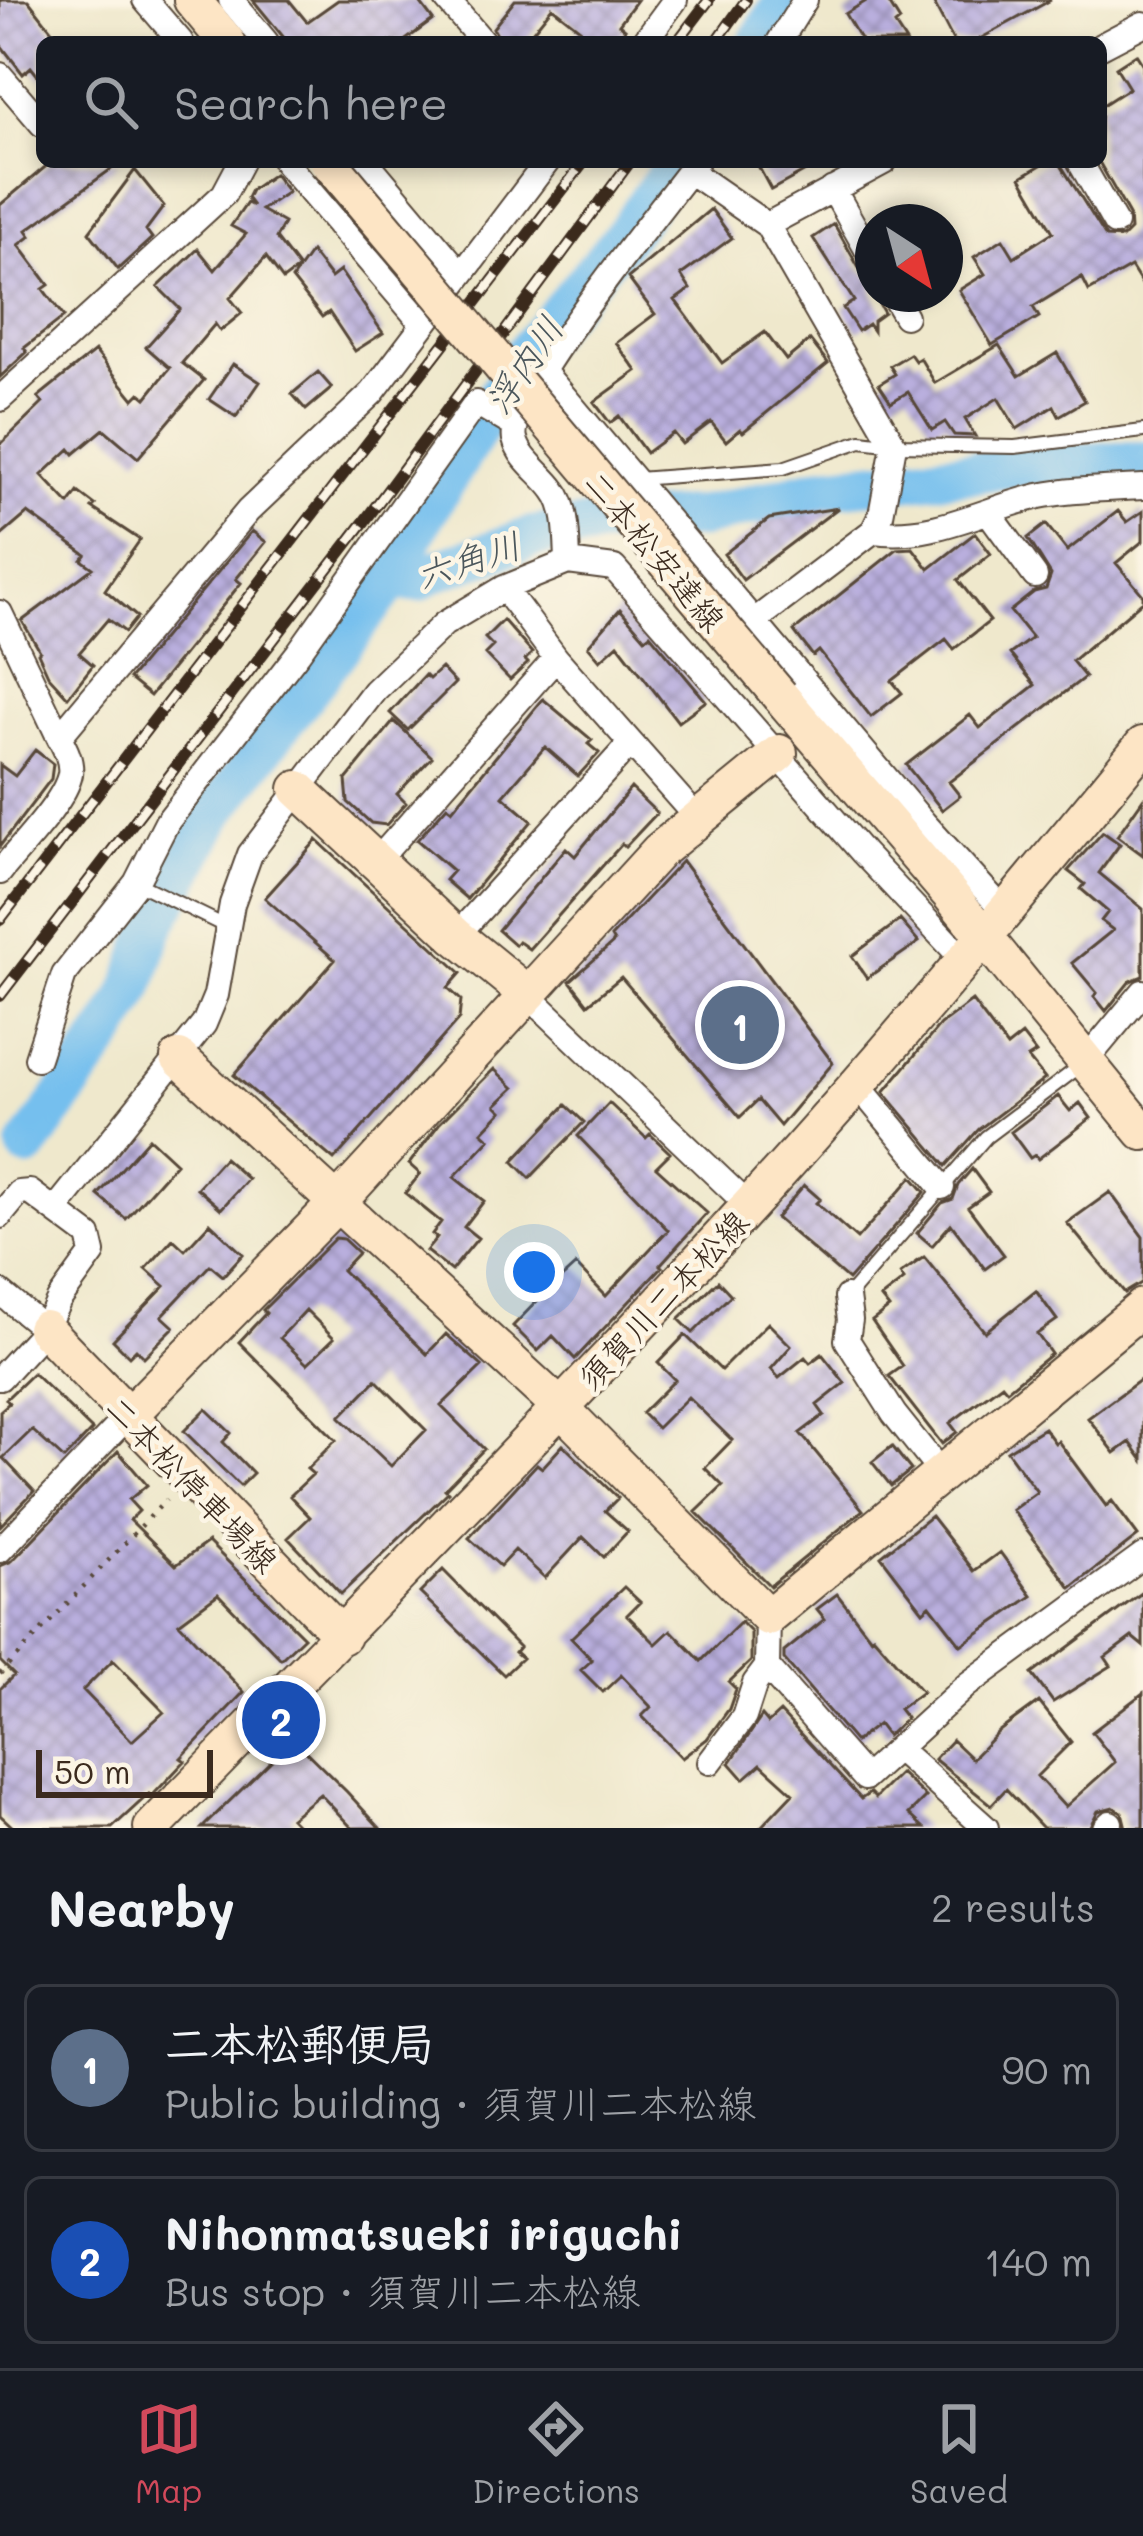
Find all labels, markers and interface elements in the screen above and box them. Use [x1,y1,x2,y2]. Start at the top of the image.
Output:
search box [36,36,1107,168]
icon: search [78,69,144,135]
text: Search here [174,73,448,131]
north arrow [855,204,963,312]
water label: 浮内川 [473,306,573,422]
street label: 二本松安達線 [576,460,736,640]
water label: 六角川 [409,520,527,598]
pin: 1 [701,980,779,1070]
street label: 須賀川二本松線 [568,1200,756,1398]
your location [504,1242,564,1302]
street label: 二本松停車場線 [97,1385,289,1581]
pin: 2 [242,1675,320,1765]
scale bar [36,1744,213,1797]
text: 50 m [54,1749,130,1792]
text: Nearby [48,1873,235,1940]
text: 2 results [931,1881,1095,1932]
text: 二本松郵便局 [165,2013,435,2071]
text: 1 [81,2043,99,2094]
text: 90 m [1001,2043,1092,2094]
text: Public building · 須賀川二本松線 [165,2077,756,2128]
text: Nihonmatsueki iriguchi [165,2203,683,2261]
text: 2 [79,2235,101,2286]
text: 140 m [984,2235,1092,2286]
text: Bus stop · 須賀川二本松線 [165,2265,640,2316]
tab: Map [135,2396,202,2511]
tab: Directions [472,2396,640,2511]
tab: Saved [910,2396,1008,2511]

